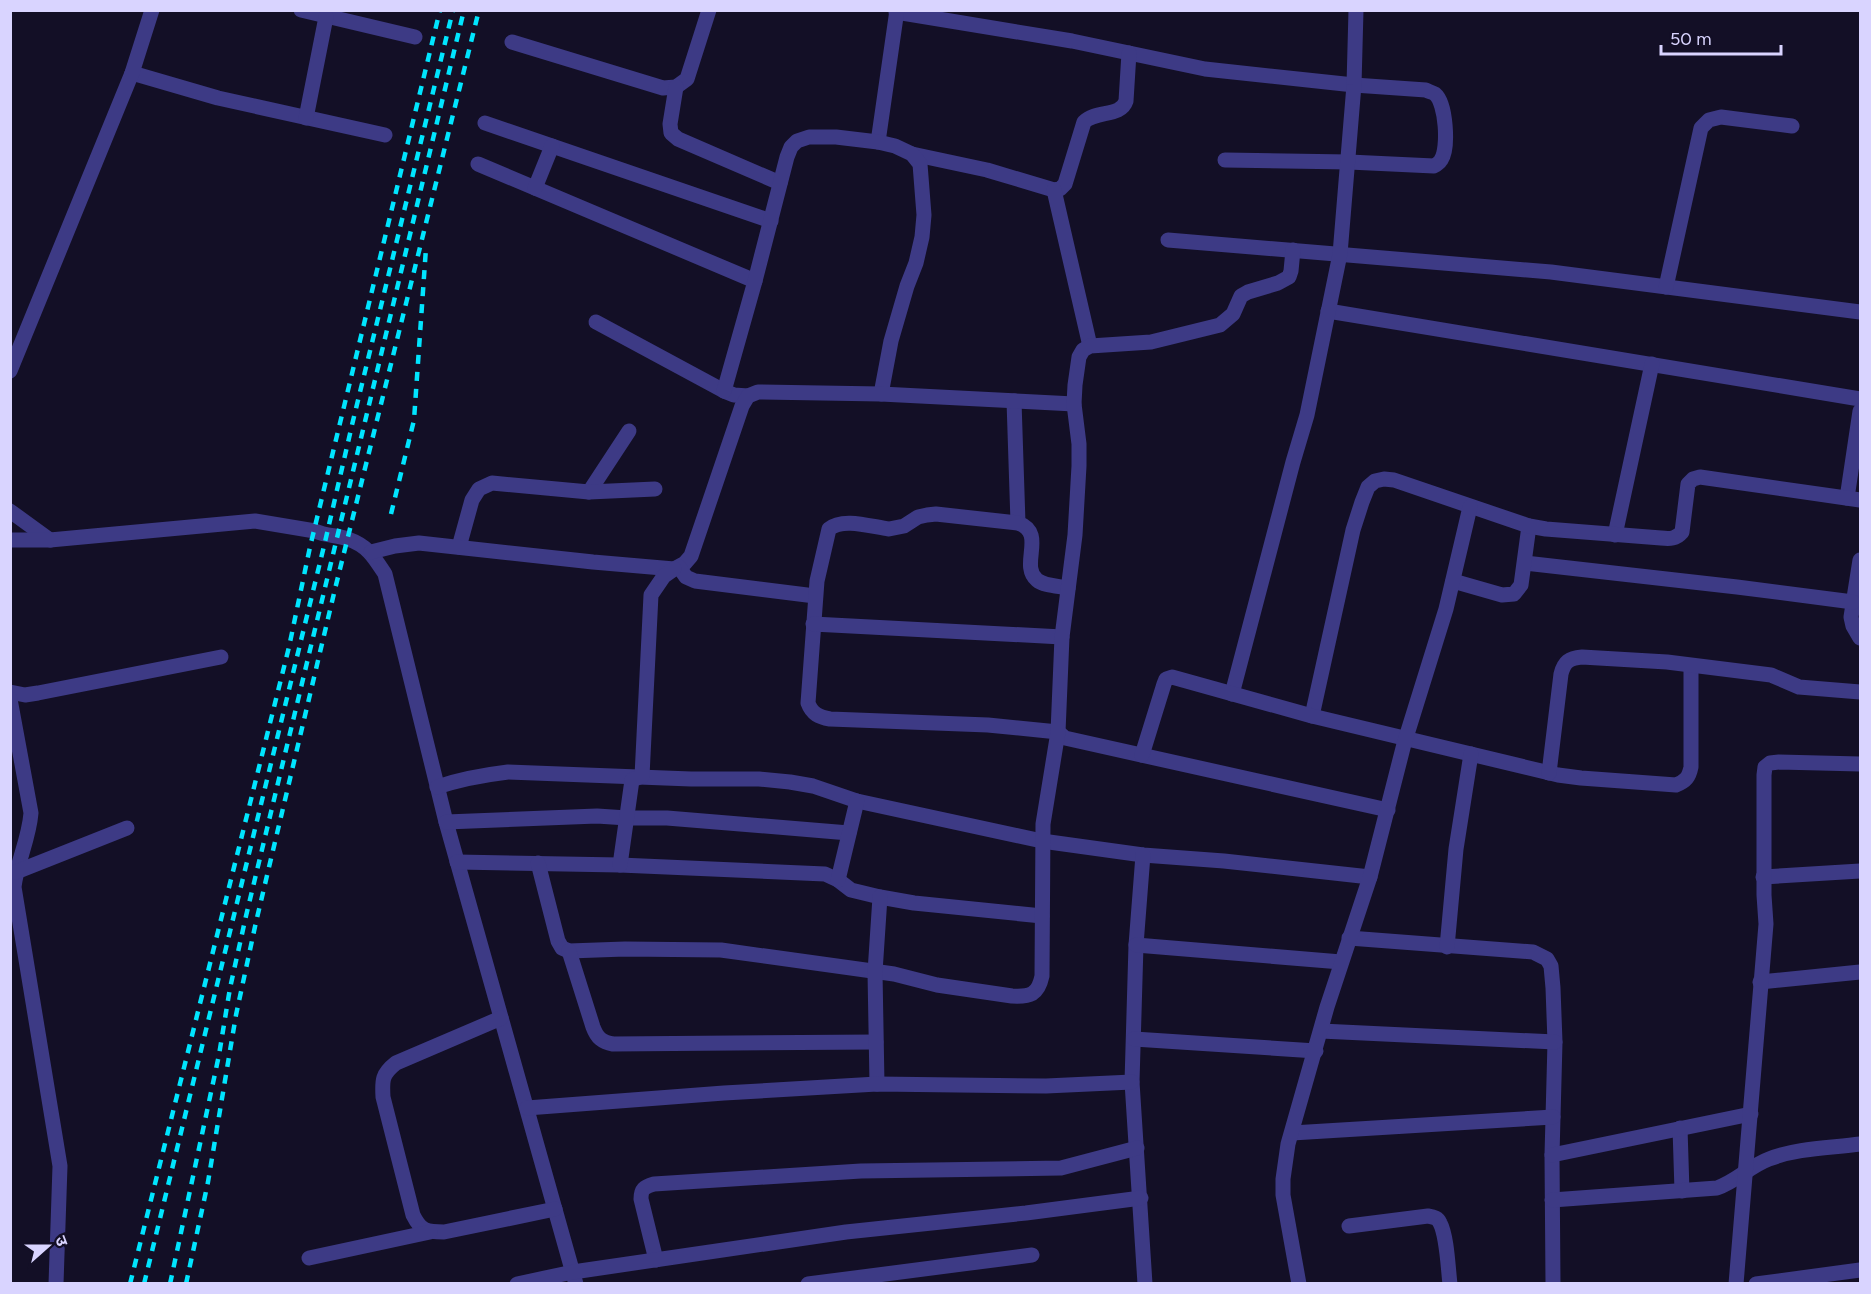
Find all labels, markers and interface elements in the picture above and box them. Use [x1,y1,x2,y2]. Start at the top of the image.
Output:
scale bar [1661,18,1781,56]
text: 50 m [1670,28,1712,50]
north arrow [18,1216,78,1276]
text: उ [51,1233,72,1249]

